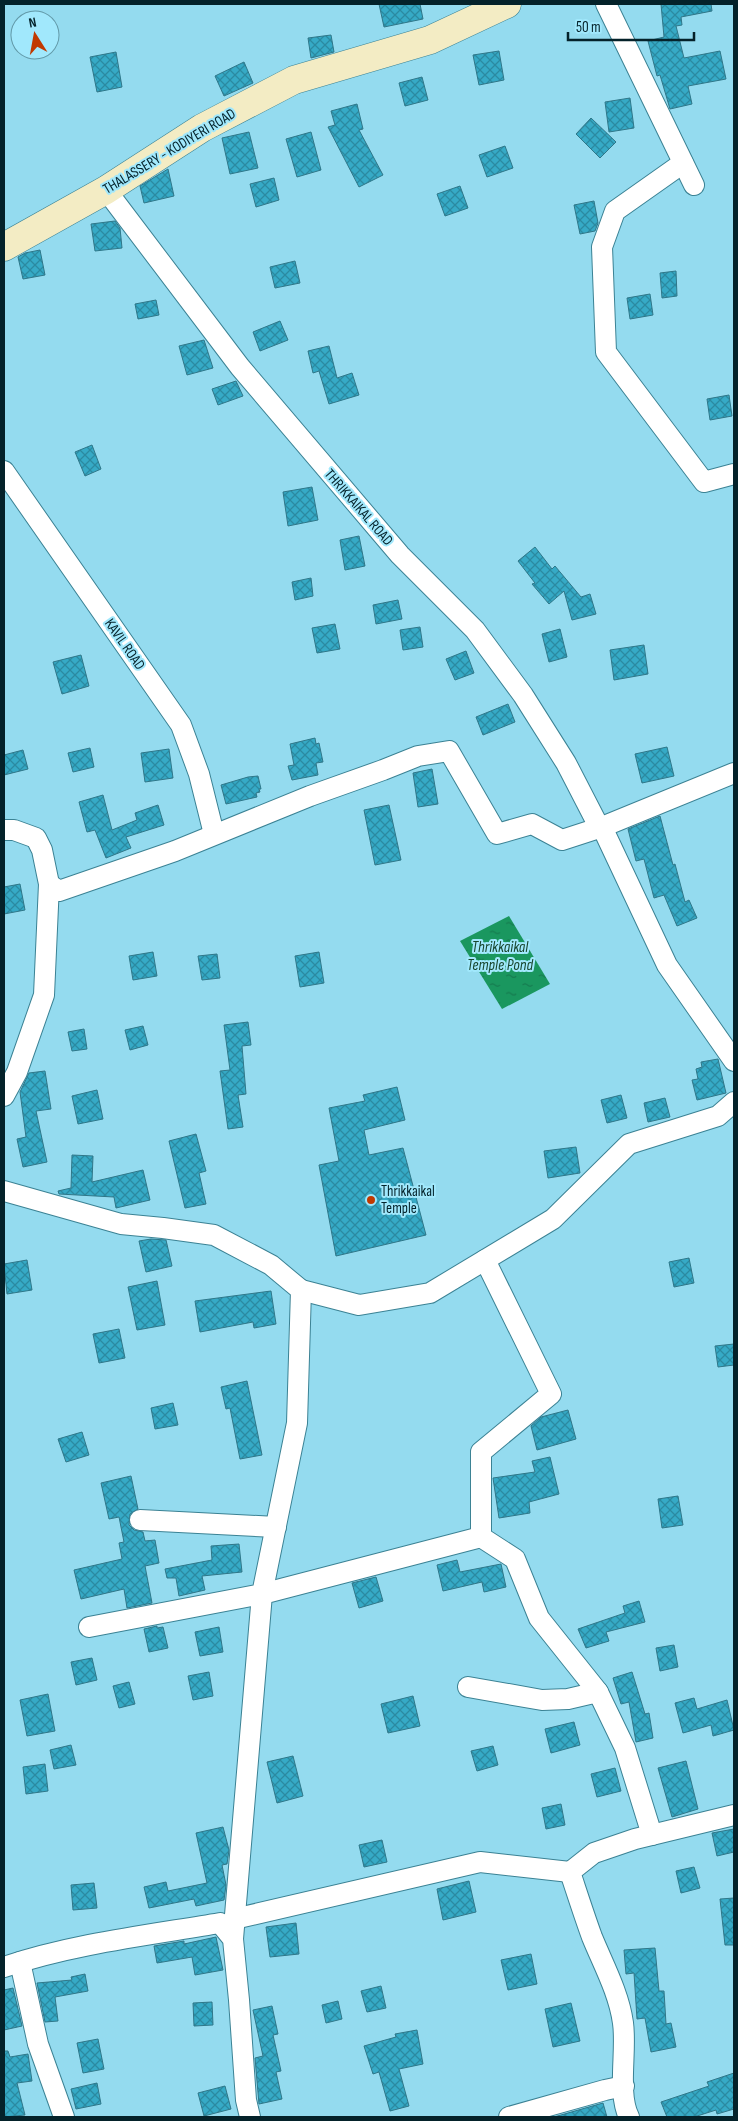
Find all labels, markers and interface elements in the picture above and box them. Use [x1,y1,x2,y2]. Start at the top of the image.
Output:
north arrow [10,10,60,60]
scale bar [568,10,694,42]
text: N [27,14,38,32]
text: 50 m [576,18,601,37]
street label: THALASSERY - KODIYERI ROAD [99,104,239,199]
street label: THRIKKAIKAL ROAD [320,465,397,550]
street label: KAVIL ROAD [100,615,149,674]
water label: Thrikkaikal Temple Pond [467,938,534,975]
place label: Thrikkaikal Temple [381,1182,435,1218]
marker: Thrikkaikal Temple [365,1194,377,1206]

